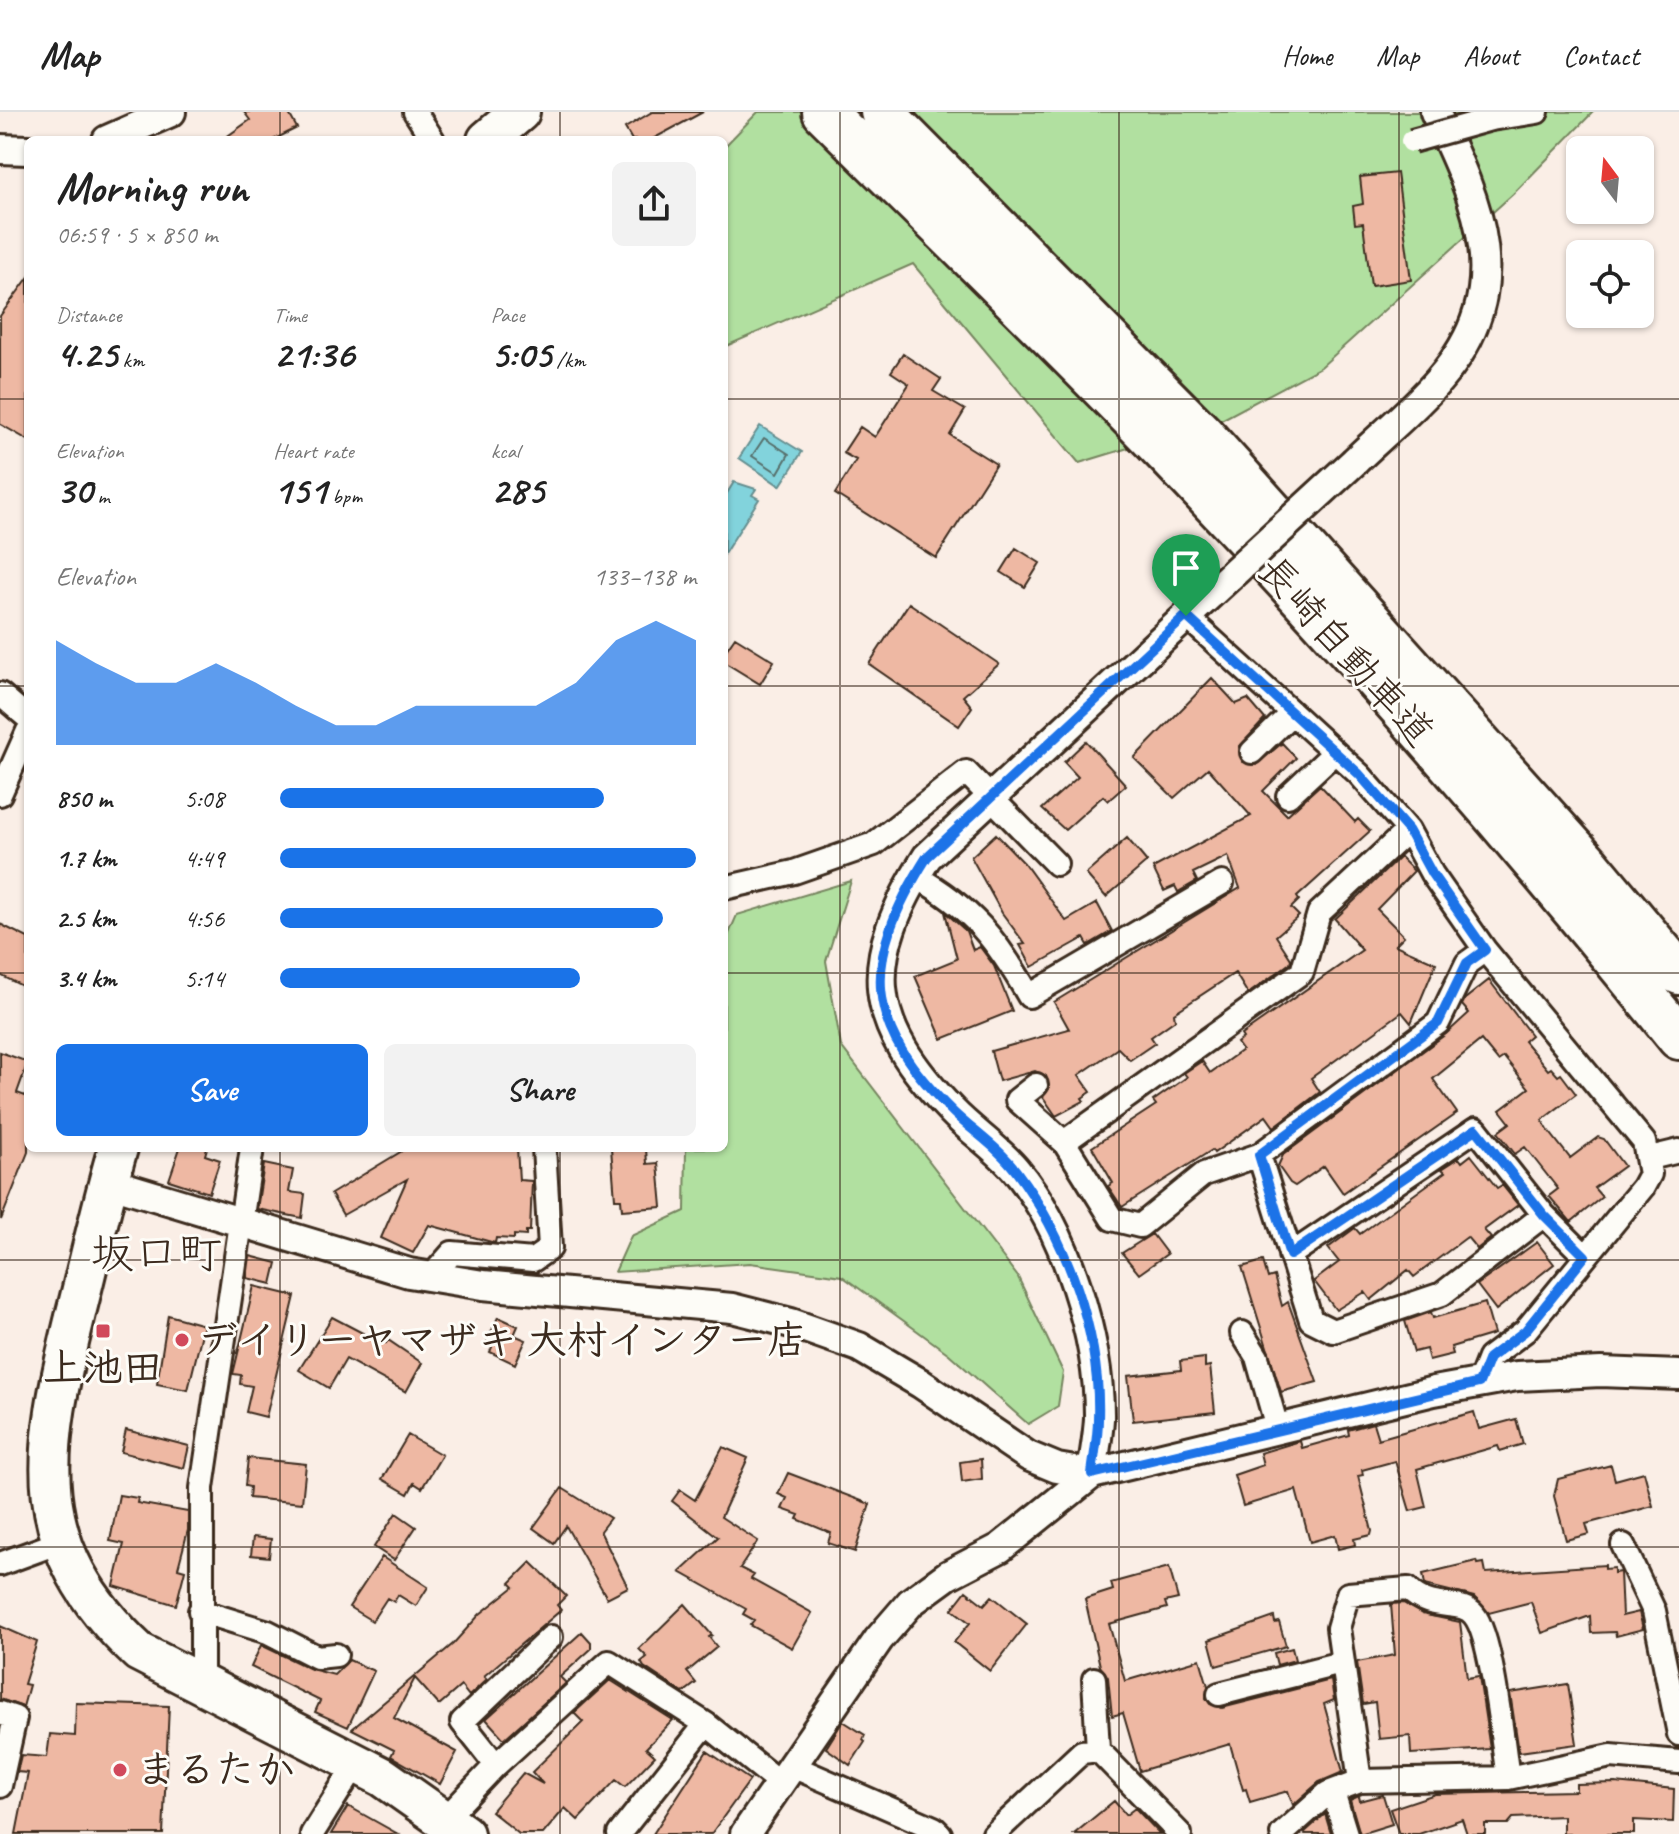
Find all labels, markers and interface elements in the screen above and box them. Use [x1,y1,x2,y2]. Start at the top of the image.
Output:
text: Map [40,32,99,79]
text: Home [1282,38,1332,73]
text: Map [1376,38,1419,73]
text: About [1463,38,1519,73]
text: Contact [1563,38,1639,73]
north arrow [1566,136,1654,224]
map controls [1566,136,1654,328]
text: Morning run [56,160,248,215]
button: share [612,162,696,246]
text: 06:59 · 5 × 850 m [56,218,217,251]
button: locate [1566,240,1654,328]
text: Distance [56,301,122,329]
text: Time [273,301,307,329]
text: Pace [491,301,525,329]
text: 4.25 [56,329,117,379]
text: 21:36 [273,329,354,379]
text: 5:05 [491,329,551,379]
text: km [117,346,144,374]
text: /km [551,346,585,374]
text: Elevation [56,437,124,465]
text: Heart rate [273,437,354,465]
text: kcal [491,437,520,465]
text: 30 [56,465,92,515]
text: 151 [273,465,327,515]
text: 285 [491,465,544,515]
text: m [92,482,110,510]
text: bpm [327,482,362,510]
pin [1152,534,1220,616]
street label: 長崎自動車道 [1247,545,1445,757]
icon: arrive [1164,546,1208,590]
text: Elevation [56,560,136,593]
text: 133–138 m [593,560,696,593]
text: 850 m [56,782,112,815]
text: 5:08 [184,782,224,815]
text: 1.7 km [56,842,116,875]
text: 4:49 [184,842,224,875]
text: 2.5 km [56,902,116,935]
text: 4:56 [184,902,224,935]
text: 3.4 km [56,962,116,995]
text: 5:14 [184,962,224,995]
button: Save [56,1044,368,1136]
button: Share [384,1044,696,1136]
district label: 坂口町 [90,1226,222,1281]
place label: デイリーヤマザキ 大村インター店 [198,1315,807,1365]
marker: 上池田 [94,1322,112,1340]
marker: デイリーヤマザキ 大村インター店 [173,1331,191,1349]
place label: 上池田 [43,1343,163,1393]
place label: まるたか [136,1745,295,1795]
marker: まるたか [111,1761,129,1779]

